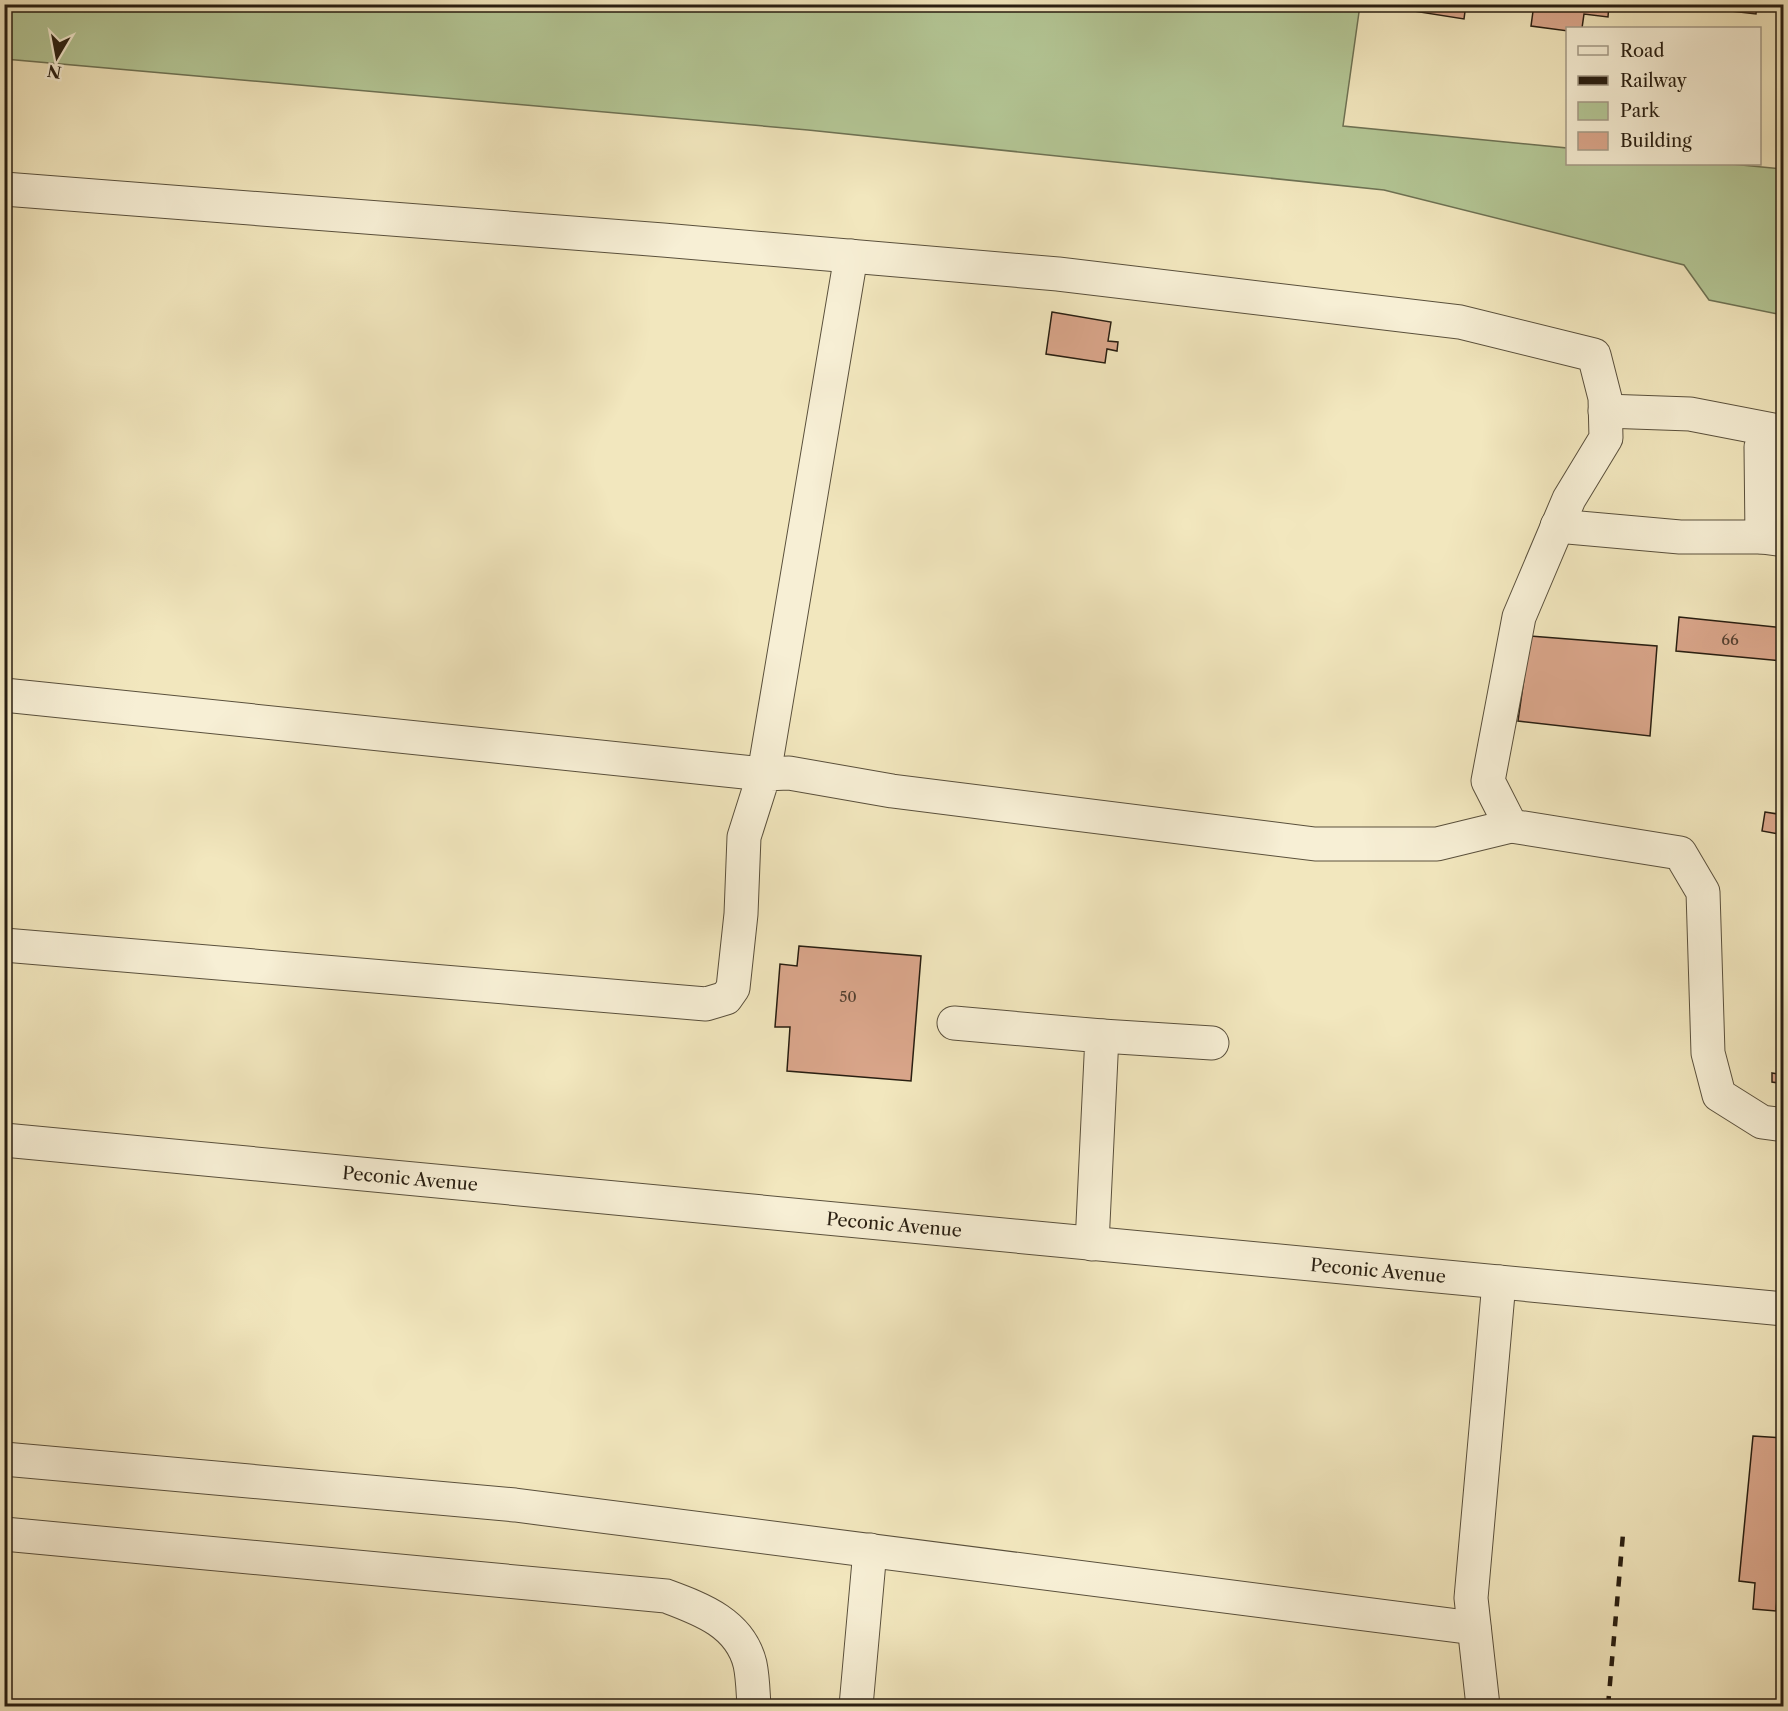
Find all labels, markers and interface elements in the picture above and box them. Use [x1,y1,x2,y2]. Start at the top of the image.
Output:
north arrow [27,27,87,87]
legend [1566,27,1761,165]
text: Road [1620,40,1665,62]
text: N [46,61,63,83]
text: Railway [1620,70,1688,92]
text: Park [1620,100,1661,122]
text: Building [1620,130,1692,152]
house number: 66 [1721,630,1739,649]
house number: 50 [839,987,857,1006]
street label: Peconic Avenue [341,1162,479,1196]
street label: Peconic Avenue [825,1208,963,1242]
street label: Peconic Avenue [1309,1254,1447,1288]

